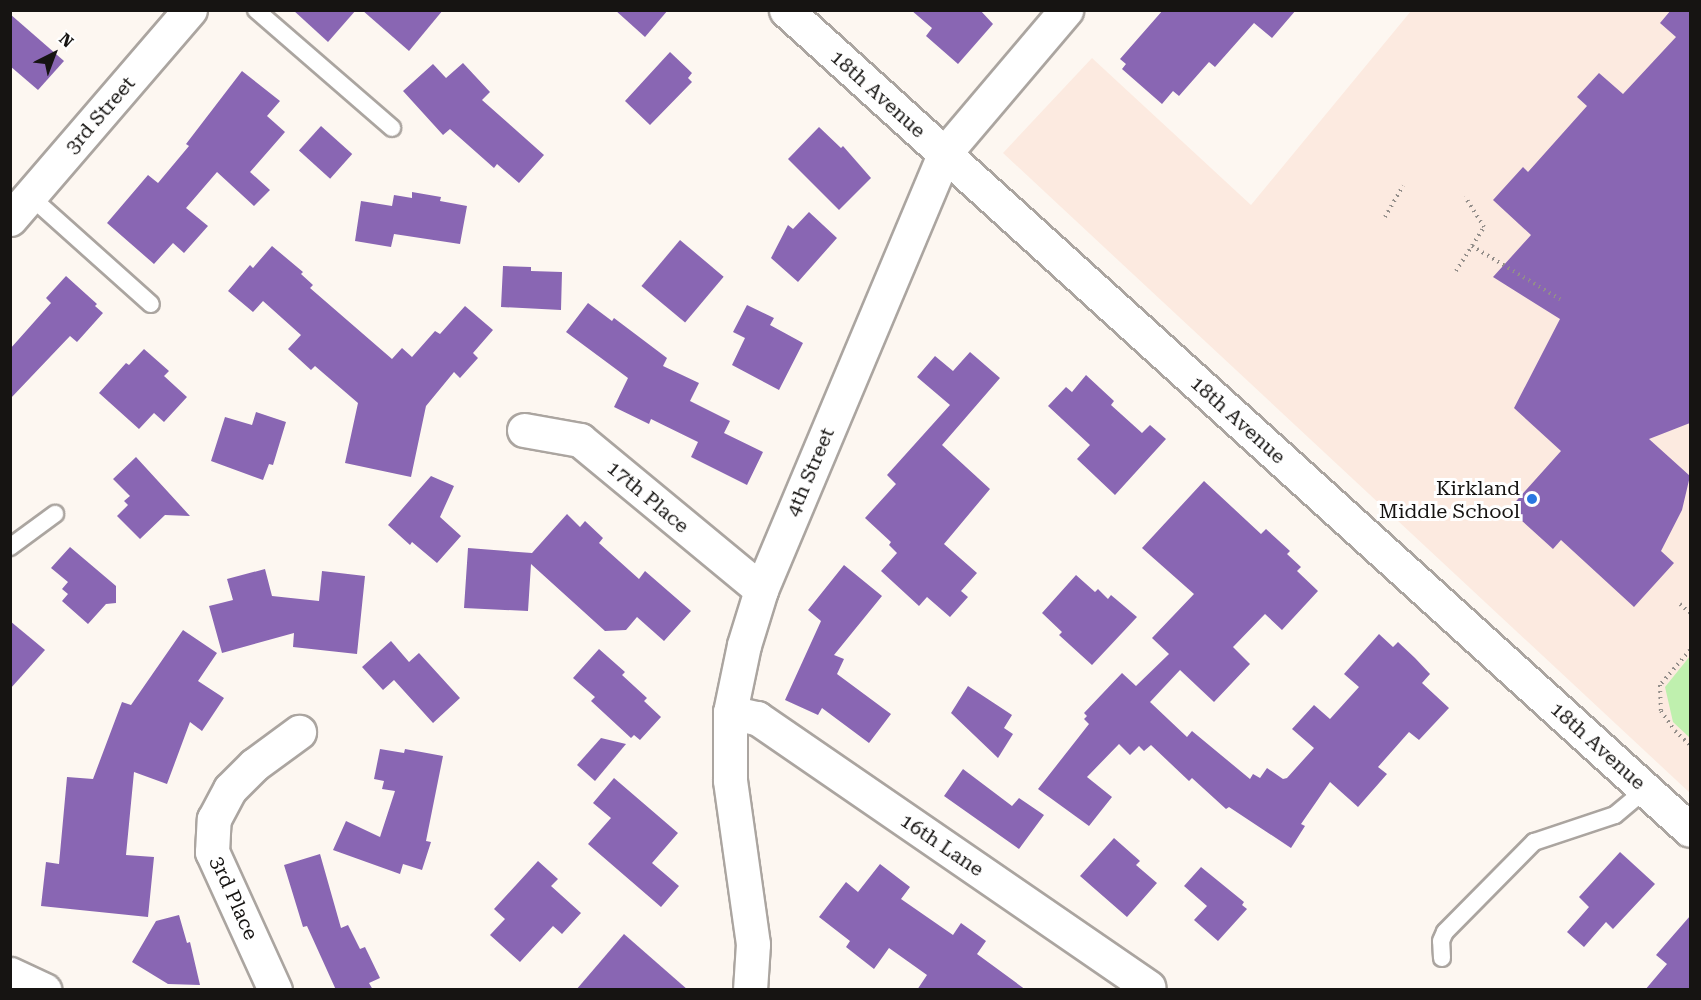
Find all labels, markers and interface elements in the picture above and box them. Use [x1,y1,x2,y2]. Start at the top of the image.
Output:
north arrow [24,24,84,84]
text: N [55,29,77,51]
street label: 18th Avenue [826,45,930,143]
street label: 3rd Street [60,71,140,159]
street label: 18th Avenue [1186,371,1290,469]
street label: 4th Street [781,424,839,520]
street label: 17th Place [602,456,694,538]
place label: Kirkland Middle School [1379,476,1520,523]
marker: Kirkland Middle School [1525,492,1539,506]
street label: 18th Avenue [1546,697,1650,795]
street label: 16th Lane [896,808,988,882]
street label: 3rd Place [205,853,263,943]

